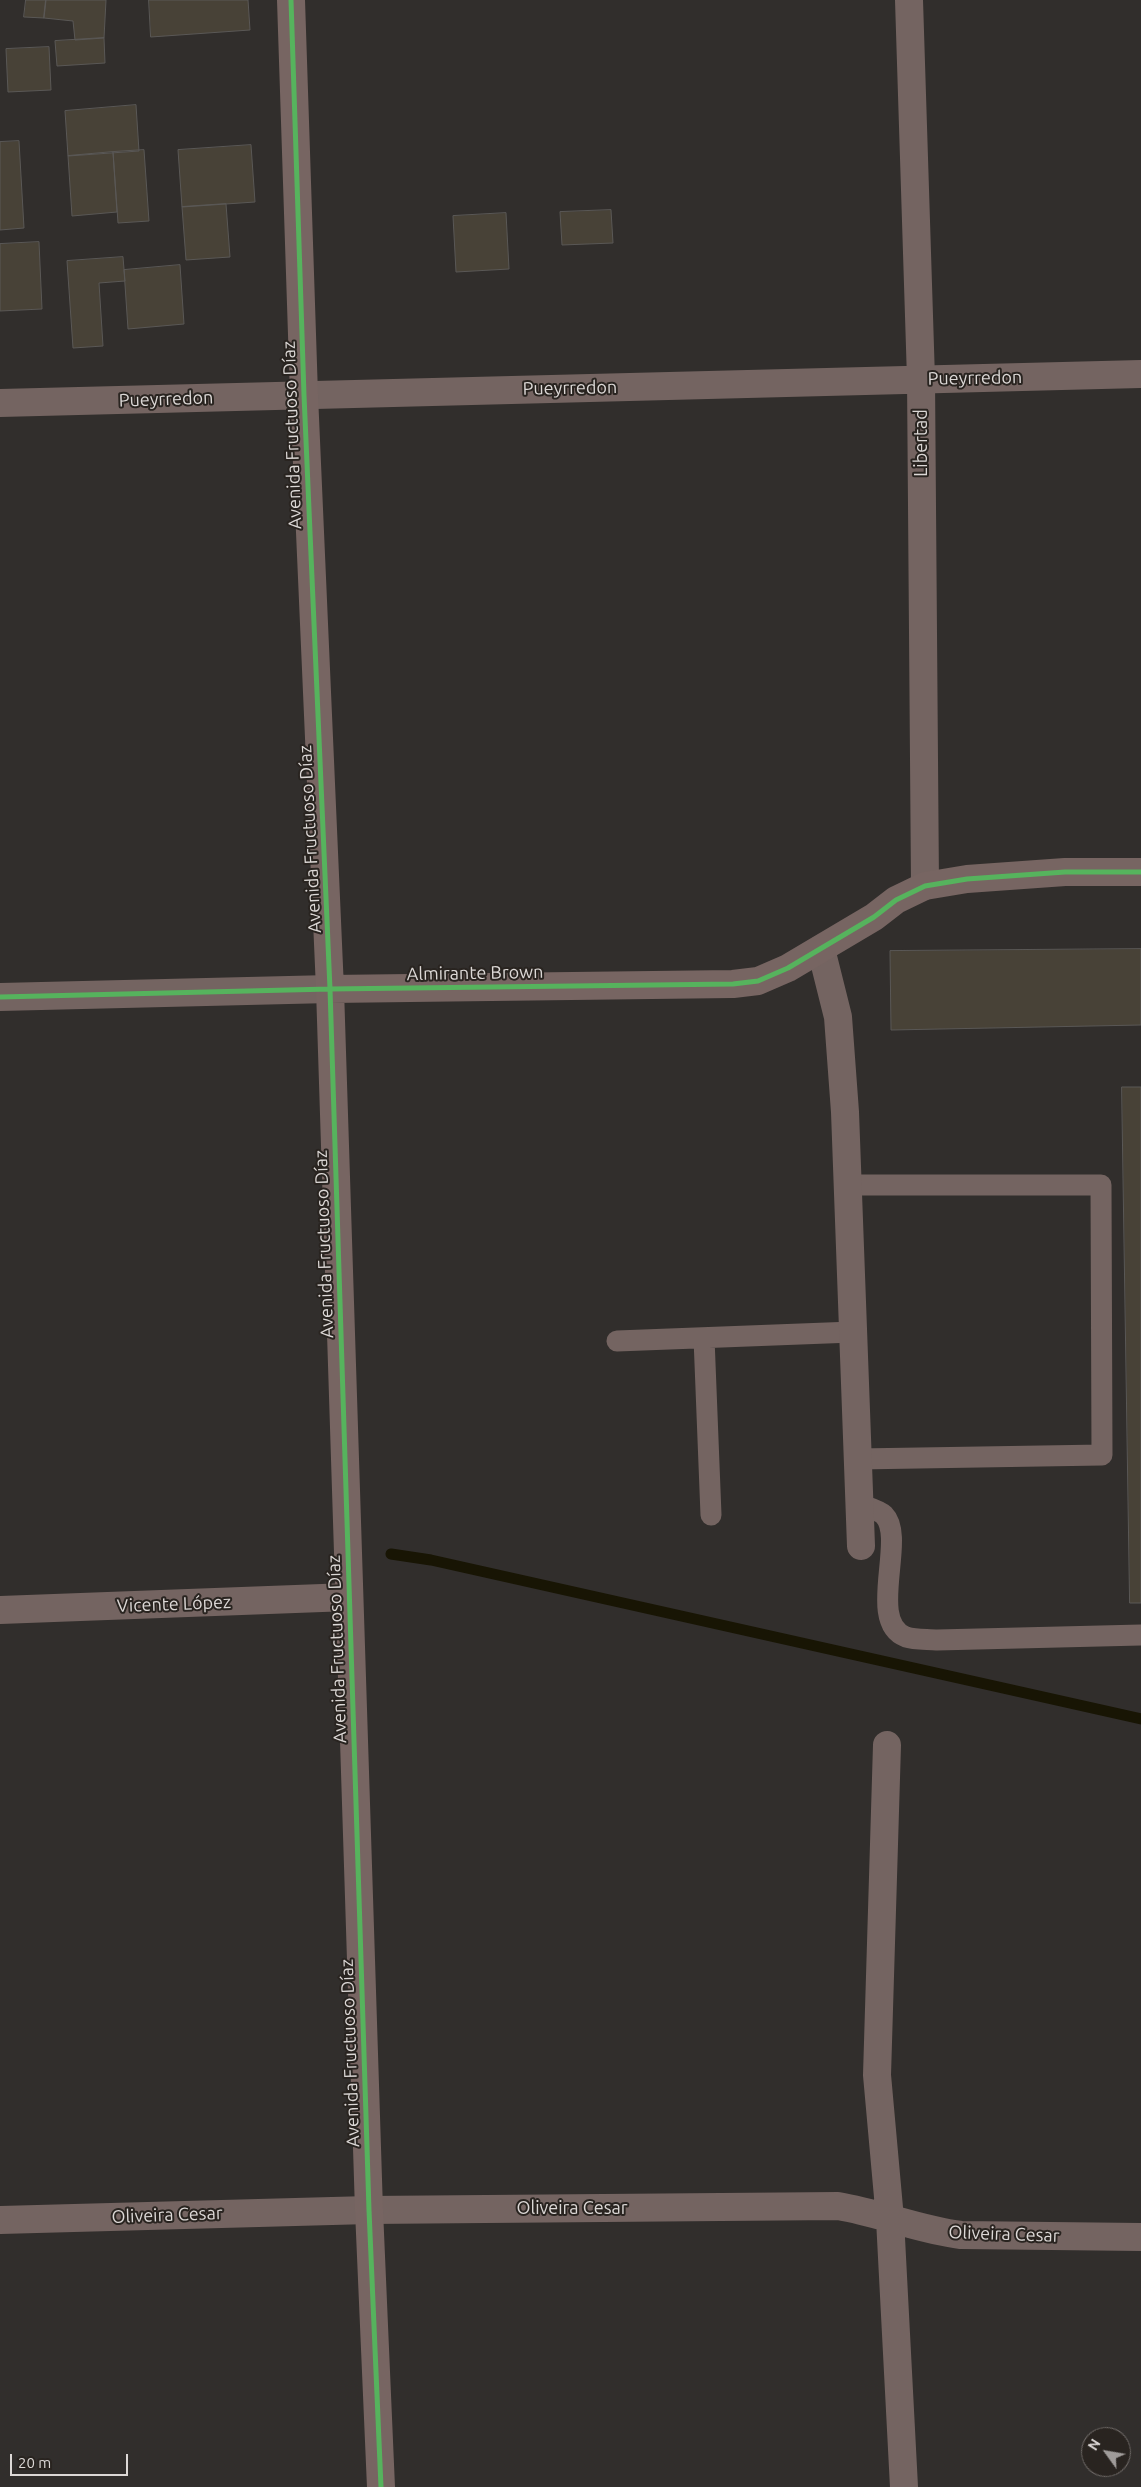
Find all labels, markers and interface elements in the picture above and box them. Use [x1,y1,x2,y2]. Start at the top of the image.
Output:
street label: Avenida Fructuoso Díaz [278,341,306,529]
street label: Pueyrredon [928,366,1022,390]
street label: Pueyrredon [523,376,617,400]
street label: Pueyrredon [118,387,214,411]
street label: Libertad [910,409,932,477]
street label: Avenida Fructuoso Díaz [294,744,326,934]
street label: Almirante Brown [406,961,544,985]
street label: Avenida Fructuoso Díaz [310,1150,338,1338]
street label: Avenida Fructuoso Díaz [323,1555,351,1743]
street label: Vicente López [116,1591,232,1617]
street label: Avenida Fructuoso Díaz [336,1959,364,2147]
street label: Oliveira Cesar [516,2197,628,2219]
street label: Oliveira Cesar [111,2202,223,2228]
street label: Oliveira Cesar [948,2221,1060,2247]
north arrow [1081,2427,1131,2477]
text: N [1085,2436,1104,2453]
scale bar [12,2444,130,2476]
text: 20 m [18,2454,51,2471]

